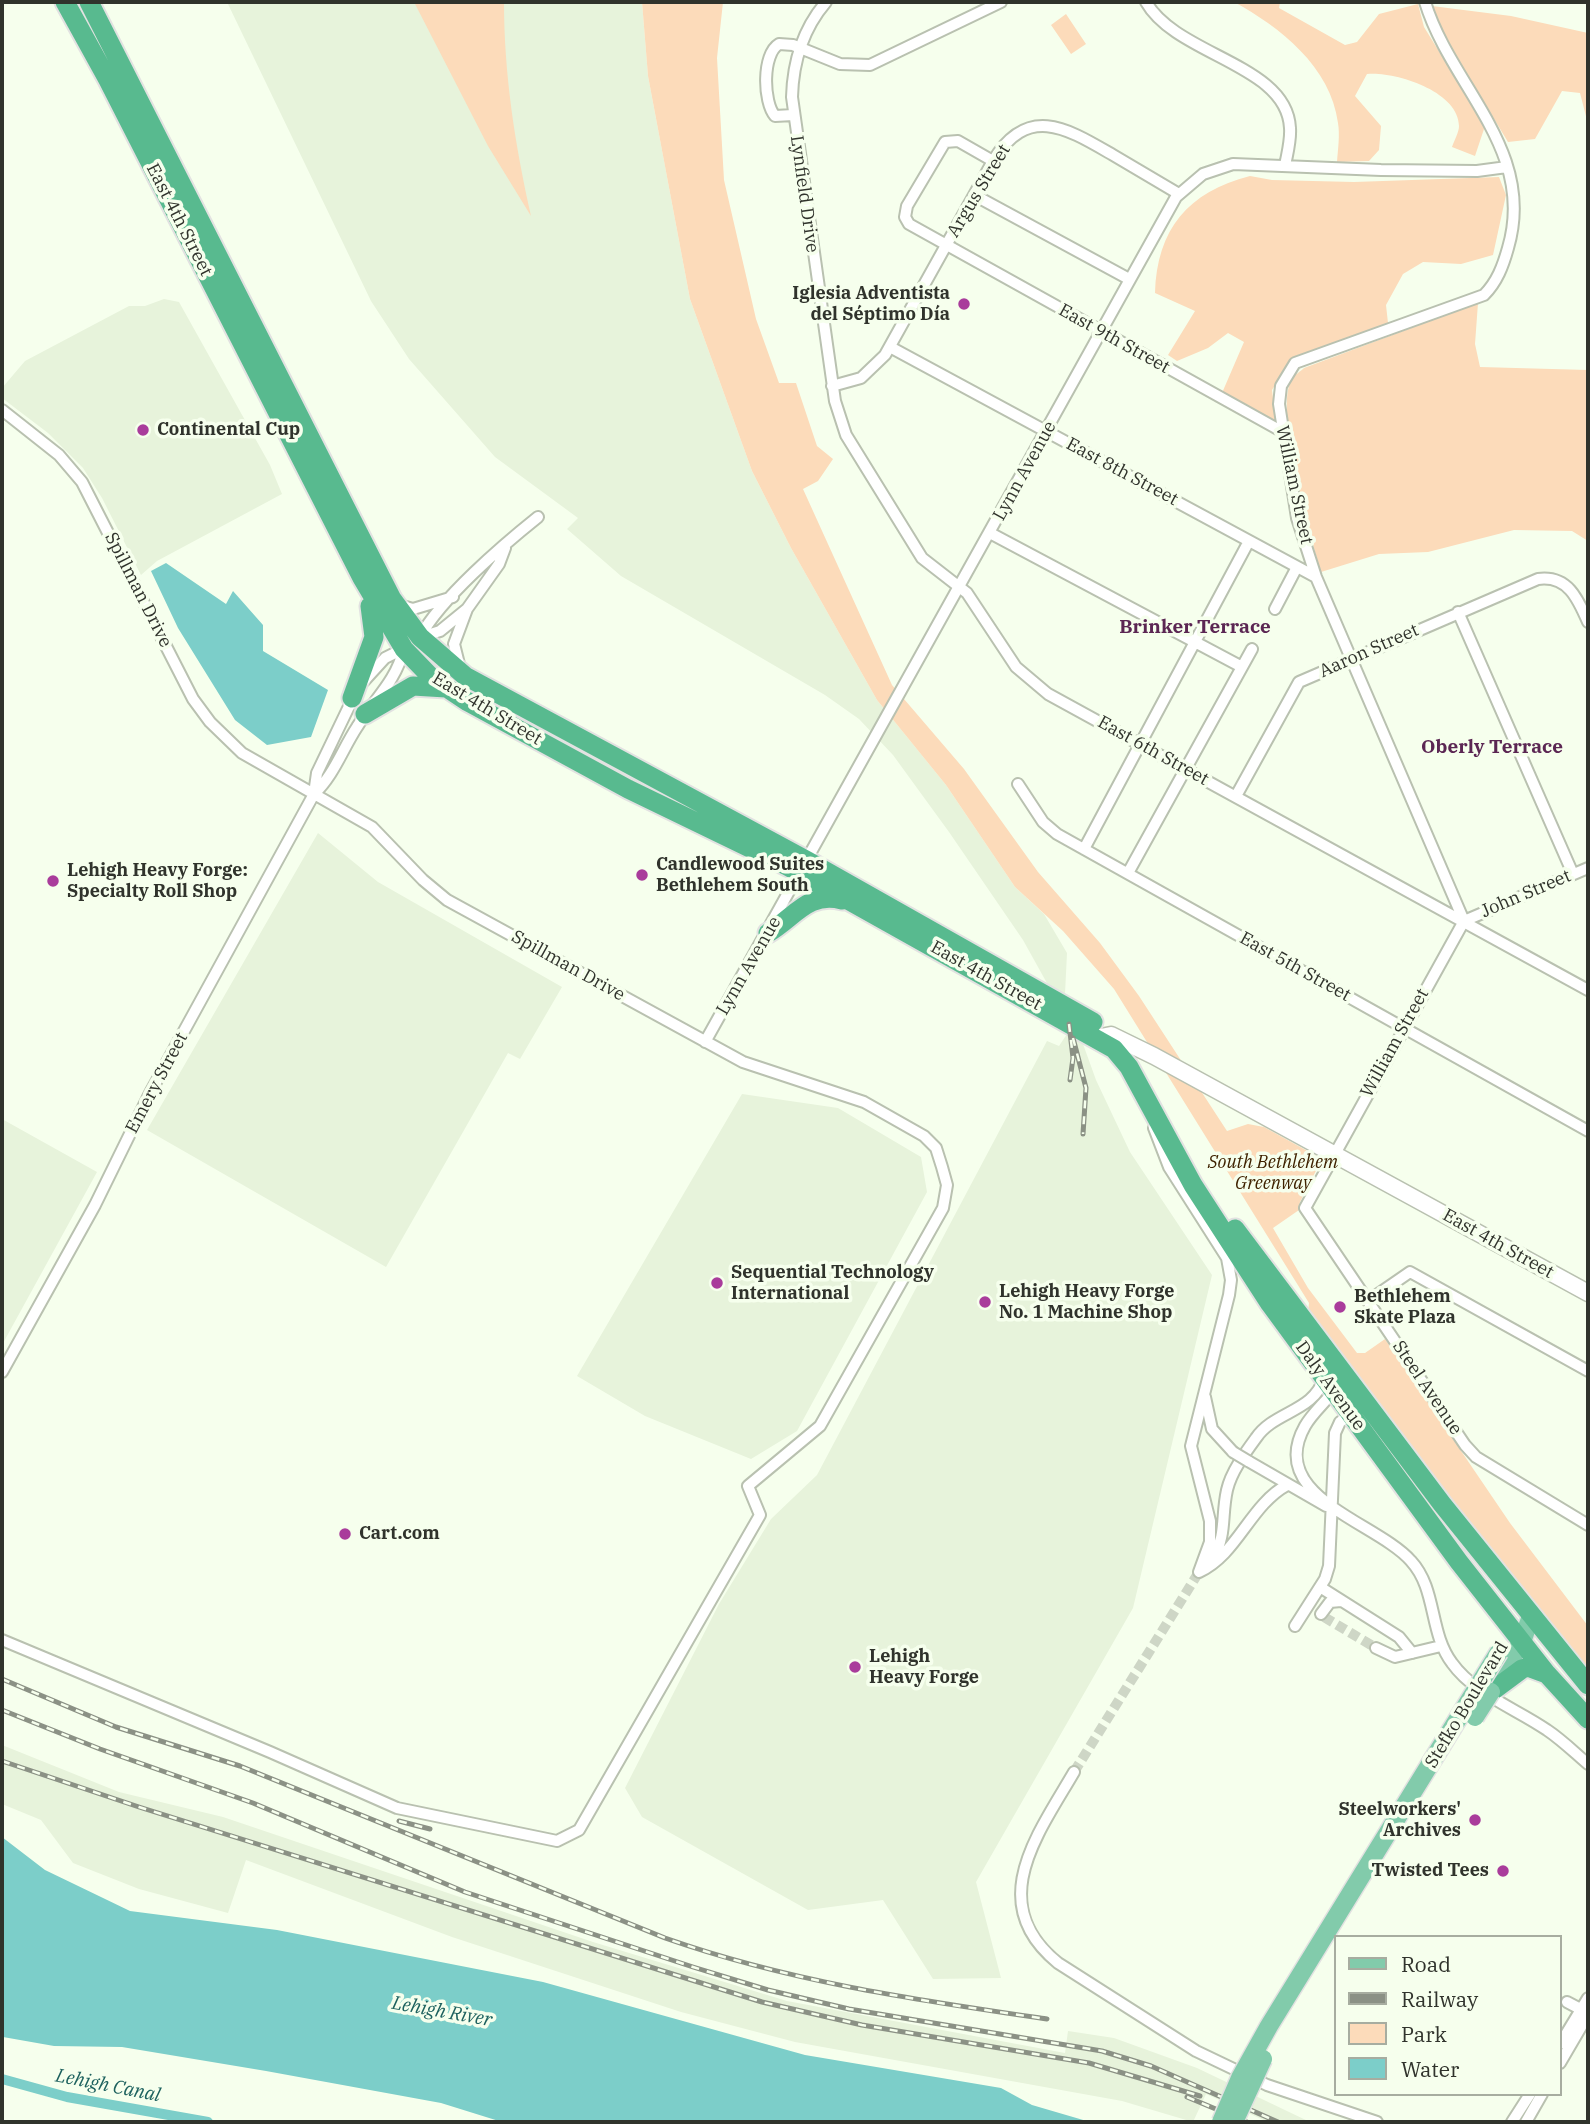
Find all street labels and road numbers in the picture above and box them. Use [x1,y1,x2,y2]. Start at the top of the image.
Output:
street label: Lynfield Drive [785,134,823,254]
street label: Argus Street [943,141,1015,241]
street label: East 4th Street [141,160,217,280]
street label: East 9th Street [1055,300,1173,378]
street label: Lynn Avenue [989,418,1061,524]
street label: William Street [1271,424,1317,546]
street label: East 8th Street [1062,433,1182,511]
street label: Spillman Drive [100,529,176,651]
street label: Aaron Street [1316,619,1422,683]
street label: East 4th Street [428,668,546,750]
street label: East 6th Street [1094,712,1212,790]
street label: John Street [1478,865,1574,923]
street label: Lynn Avenue [712,913,786,1019]
street label: Spillman Drive [508,926,628,1006]
street label: East 5th Street [1236,928,1354,1006]
street label: East 4th Street [927,937,1045,1015]
street label: William Street [1356,985,1434,1101]
street label: Emery Street [121,1029,193,1137]
street label: East 4th Street [1439,1205,1557,1283]
street label: Daly Avenue [1290,1337,1370,1435]
street label: Steel Avenue [1388,1337,1466,1439]
street label: Stefko Boulevard [1421,1638,1513,1772]

